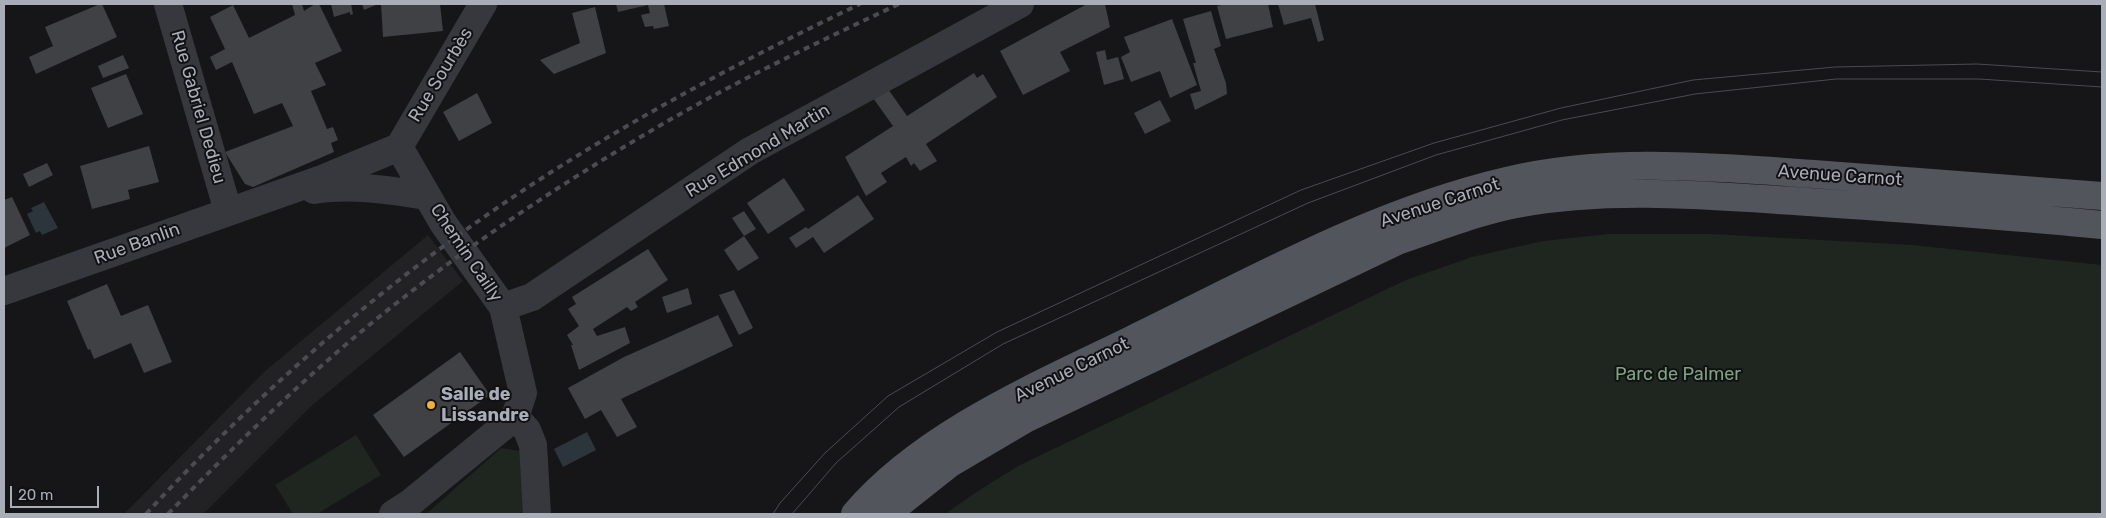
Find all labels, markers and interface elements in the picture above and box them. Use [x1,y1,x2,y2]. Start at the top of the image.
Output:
street label: Rue Sourbès [404,24,478,126]
street label: Rue Gabriel Dedieu [166,28,230,186]
street label: Rue Edmond Martin [682,99,834,203]
street label: Avenue Carnot [1777,161,1903,191]
street label: Avenue Carnot [1378,174,1502,232]
street label: Chemin Cailly [425,200,507,306]
street label: Rue Banlin [91,219,183,269]
street label: Avenue Carnot [1011,333,1133,407]
park label: Parc de Palmer [1615,364,1741,386]
place label: Salle de Lissandre [441,384,529,426]
marker: Salle de Lissandre [425,399,437,411]
scale bar [12,476,101,508]
text: 20 m [18,486,53,504]

